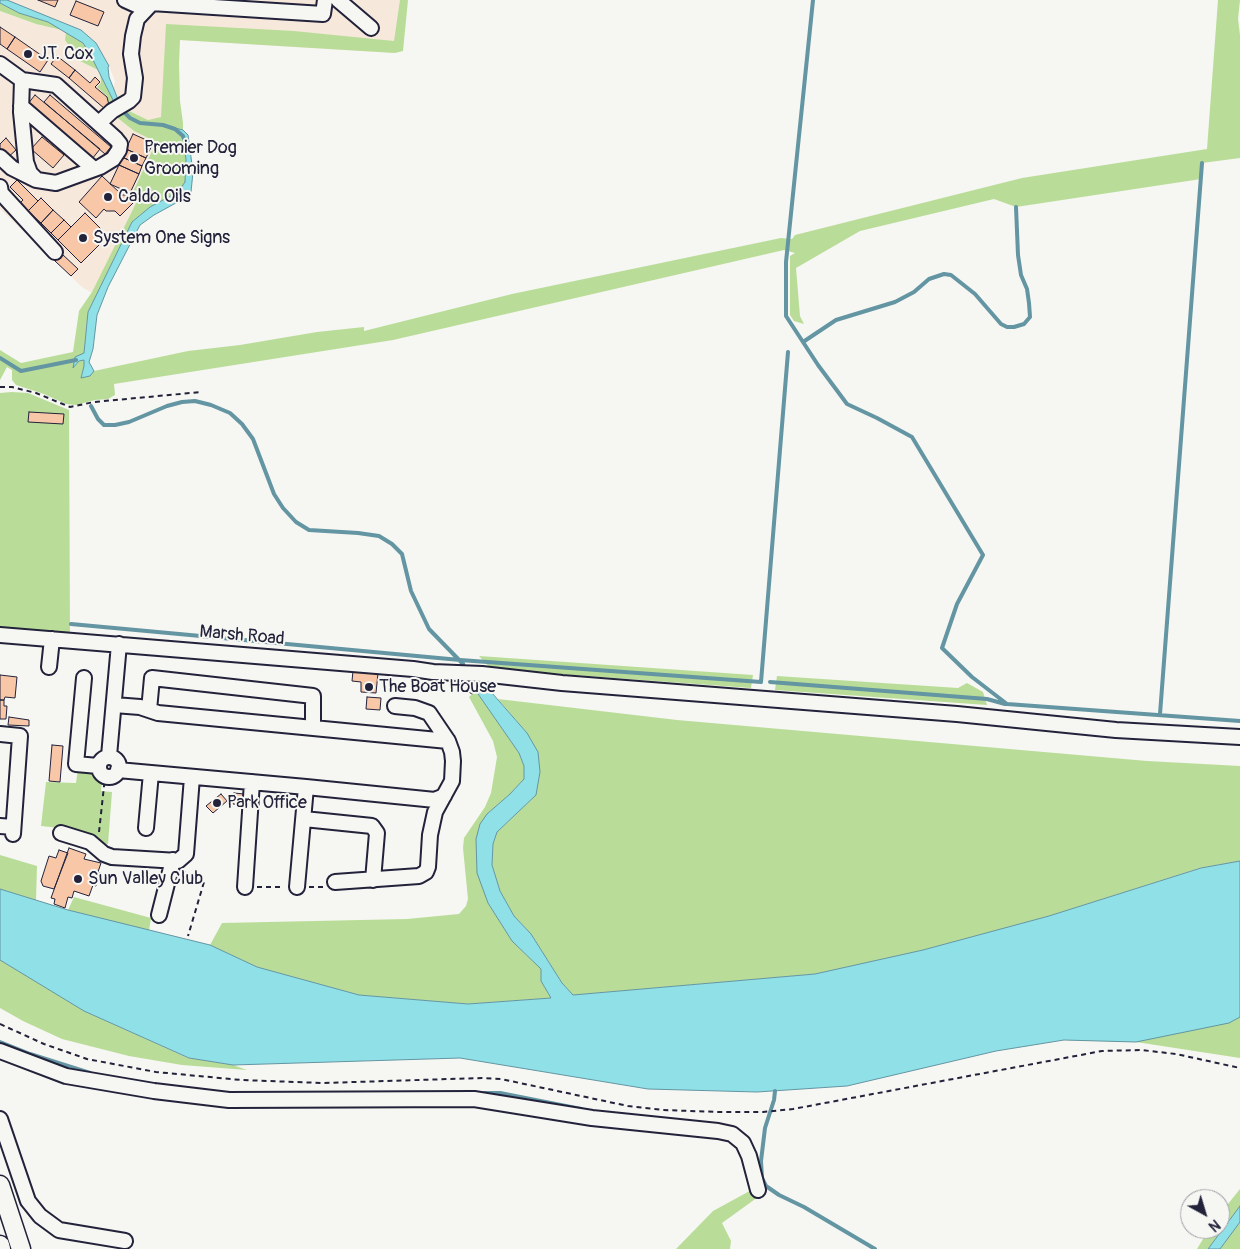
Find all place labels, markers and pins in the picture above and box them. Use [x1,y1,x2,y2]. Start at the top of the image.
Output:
place label: J.T. Cox [38,43,93,65]
marker: J.T. Cox [22,48,34,60]
place label: Premier Dog Grooming [144,137,237,180]
marker: Premier Dog Grooming [128,152,140,164]
place label: Caldo Oils [118,186,191,208]
marker: Caldo Oils [102,191,114,203]
place label: System One Signs [93,227,230,249]
marker: System One Signs [77,232,89,244]
place label: The Boat House [379,676,496,698]
marker: The Boat House [363,681,375,693]
place label: Park Office [227,792,307,814]
marker: Park Office [211,797,223,809]
place label: Sun Valley Club [88,868,203,890]
marker: Sun Valley Club [72,873,84,885]

